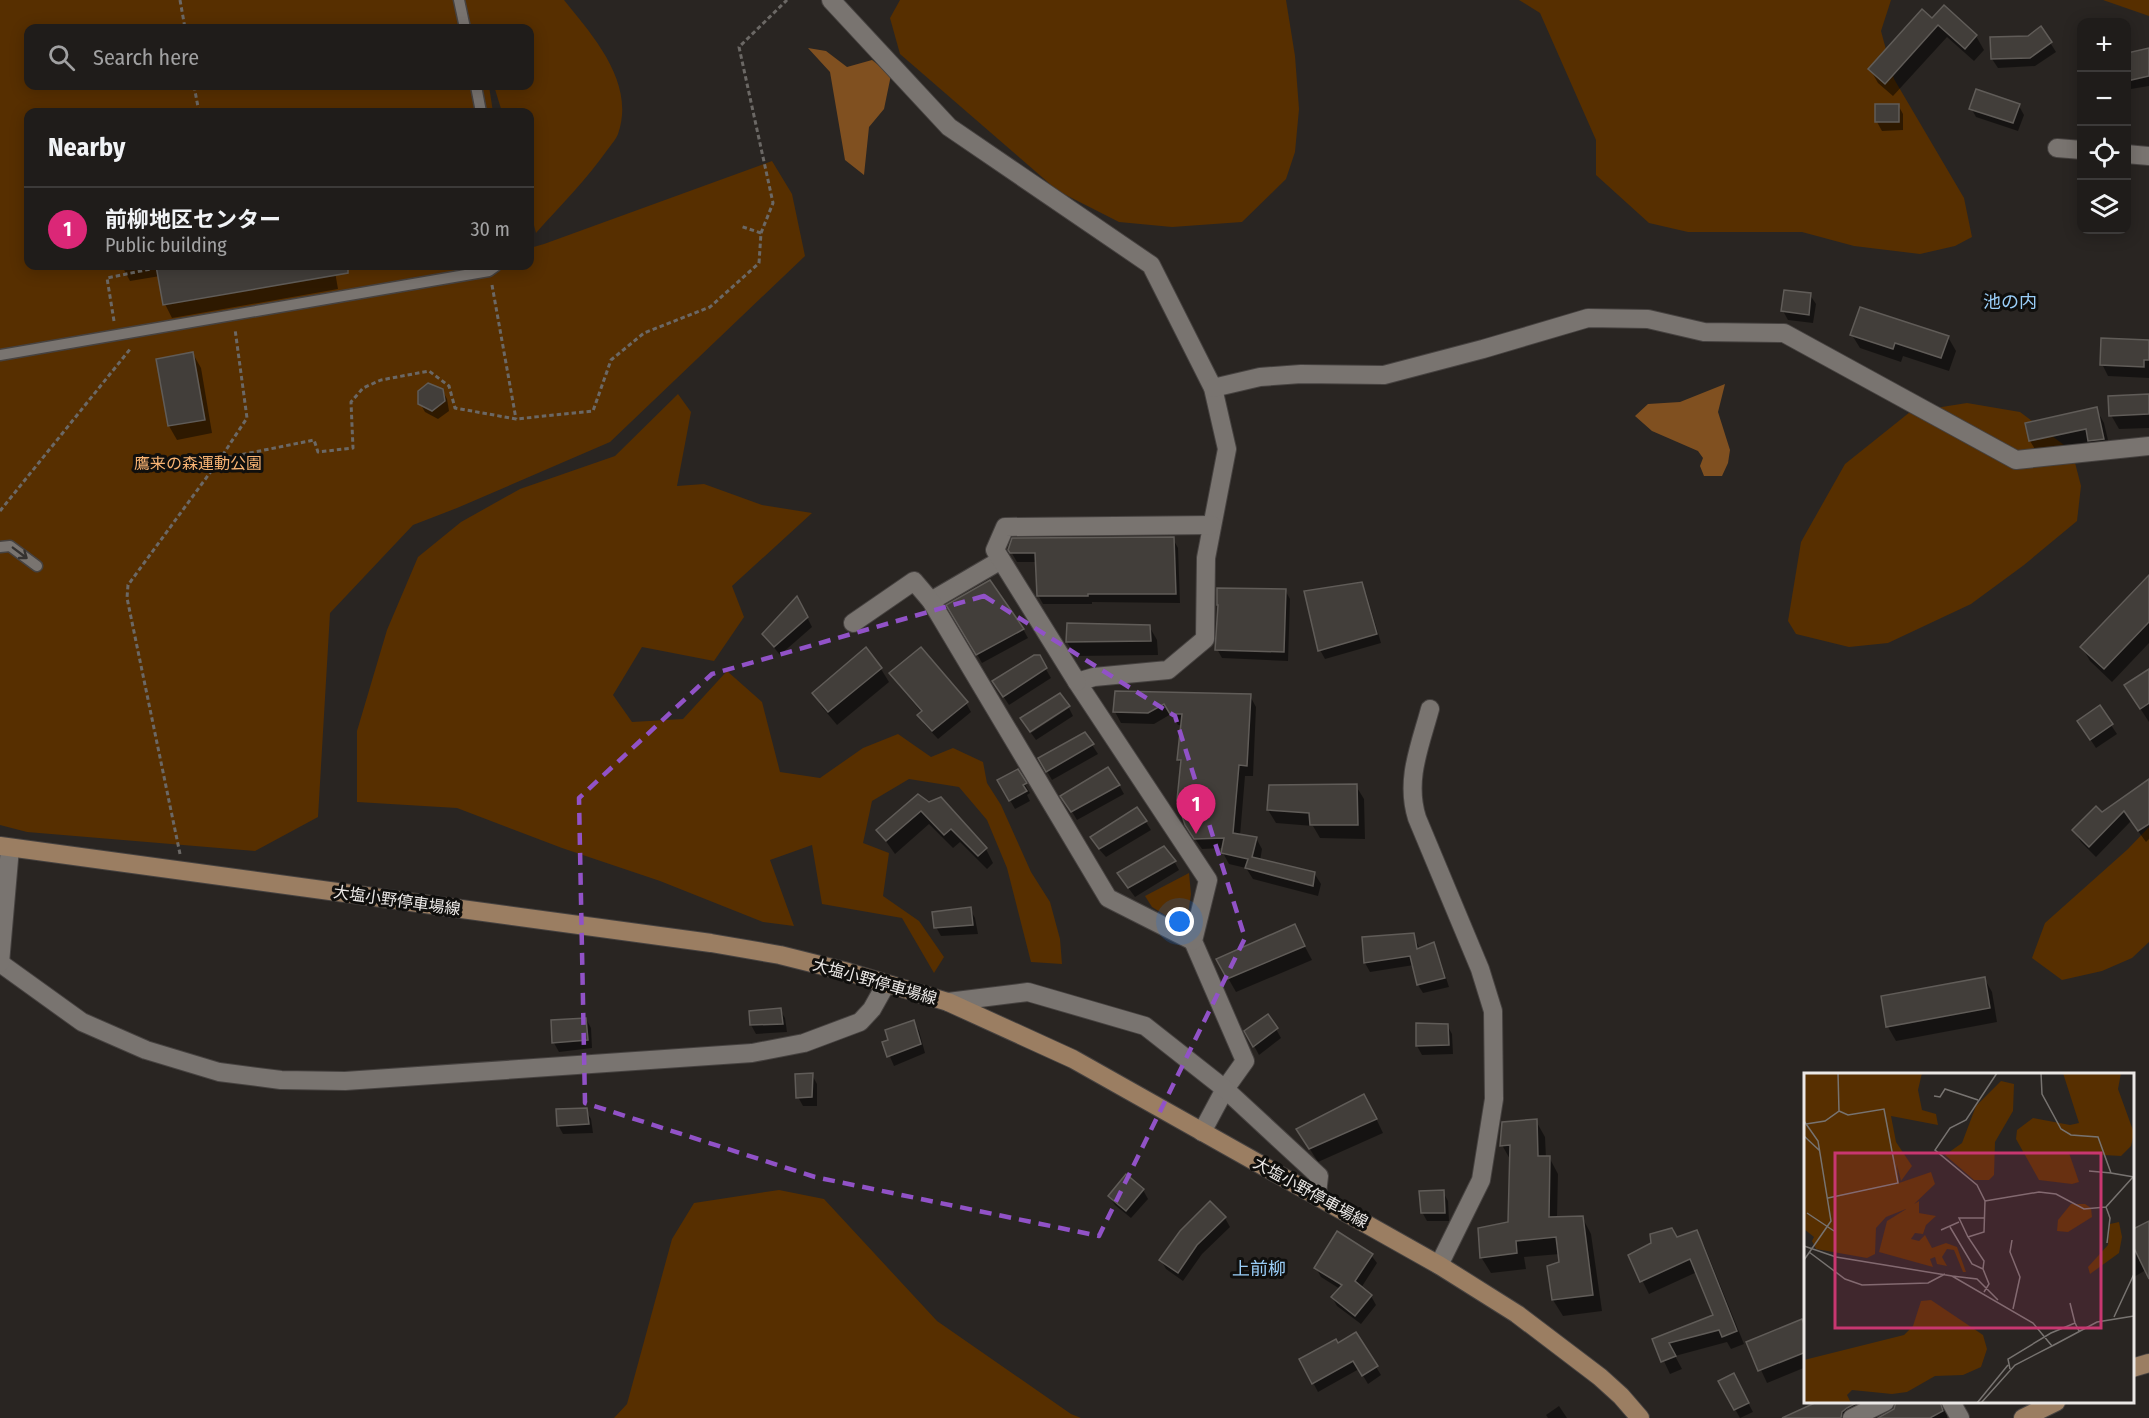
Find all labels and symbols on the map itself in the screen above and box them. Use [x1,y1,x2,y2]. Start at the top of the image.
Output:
district label: 池の内 [1983,291,2037,313]
park label: 鷹来の森運動公園 [134,454,262,473]
one-way arrow [11,547,27,559]
pin: 1 [1176,784,1216,834]
street label: 大塩小野停車場線 [332,882,462,919]
your location [1165,907,1194,936]
street label: 大塩小野停車場線 [811,955,939,1008]
inset map [1804,1073,2134,1403]
street label: 大塩小野停車場線 [1250,1153,1371,1232]
district label: 上前柳 [1232,1258,1286,1280]

